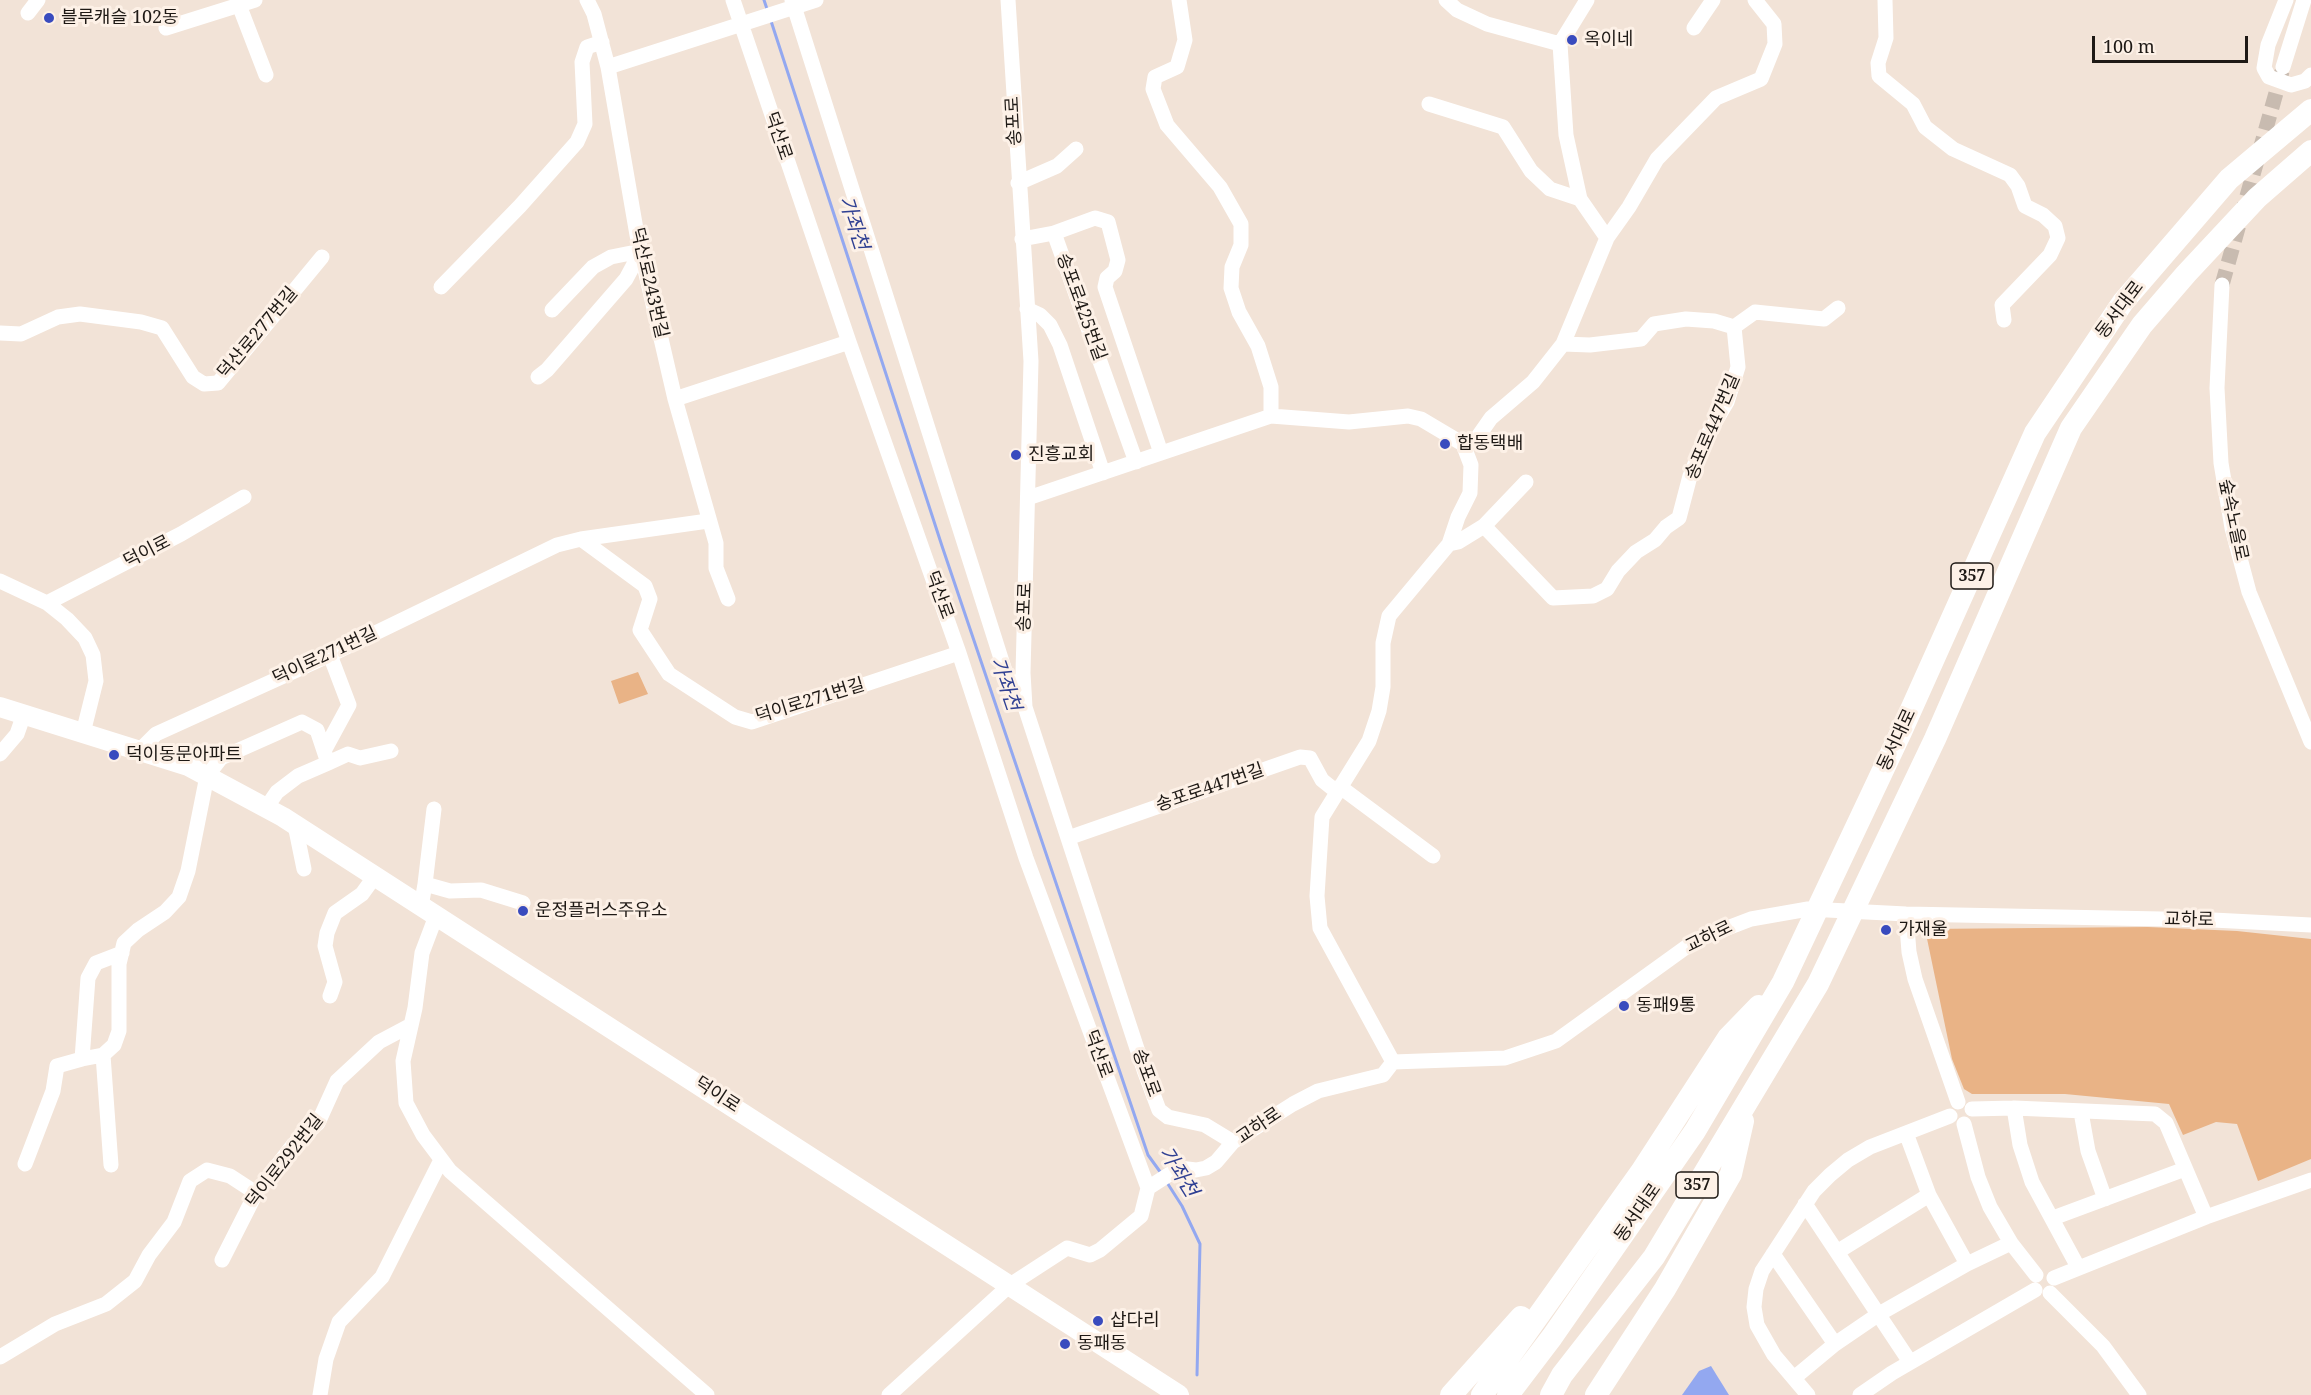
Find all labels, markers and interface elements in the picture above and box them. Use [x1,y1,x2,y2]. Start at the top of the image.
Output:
place label: 블루캐슬 102동 [61,7,179,29]
marker: 블루캐슬 102동 [42,11,56,25]
scale bar [2095,24,2251,62]
place label: 옥이네 [1584,29,1634,51]
marker: 옥이네 [1565,33,1579,47]
text: 100 m [2103,34,2155,58]
street label: 송포로 [1002,96,1026,146]
street label: 덕산로 [760,109,796,163]
water label: 가좌천 [833,193,873,253]
street label: 덕산로243번길 [626,226,672,340]
street label: 송포로425번길 [1052,250,1110,364]
street label: 동서대로 [2091,277,2149,343]
street label: 덕산로277번길 [213,283,303,383]
street label: 송포로447번길 [1681,371,1745,483]
place label: 합동택배 [1457,433,1523,455]
marker: 합동택배 [1438,437,1452,451]
place label: 진흥교회 [1028,444,1094,466]
marker: 진흥교회 [1009,448,1023,462]
street label: 숲속노을로 [2214,477,2252,563]
street label: 덕이로 [120,531,174,573]
road number: 357 [1951,563,1993,589]
street label: 덕산로 [920,568,958,622]
street label: 송포로 [1013,582,1037,632]
street label: 덕이로271번길 [269,622,381,690]
water label: 가좌천 [985,654,1025,714]
street label: 덕이로271번길 [753,674,867,728]
street label: 동서대로 [1873,705,1921,775]
place label: 덕이동문아파트 [126,744,242,766]
marker: 덕이동문아파트 [107,748,121,762]
street label: 송포로447번길 [1153,759,1267,817]
place label: 운정플러스주유소 [535,900,667,922]
marker: 운정플러스주유소 [516,904,530,918]
street label: 교하로 [2164,909,2214,931]
street label: 교하로 [1682,916,1736,958]
place label: 가재울 [1898,919,1948,941]
marker: 가재울 [1879,923,1893,937]
place label: 동패9통 [1636,995,1696,1017]
marker: 동패9통 [1617,999,1631,1013]
street label: 덕산로 [1079,1027,1117,1081]
street label: 송포로 [1127,1046,1165,1100]
street label: 덕이로 [690,1072,744,1118]
street label: 교하로 [1232,1103,1286,1149]
street label: 덕이로292번길 [242,1110,328,1212]
water label: 가좌천 [1153,1142,1203,1202]
road number: 357 [1676,1172,1718,1198]
street label: 동서대로 [1610,1180,1666,1246]
place label: 삽다리 [1110,1310,1160,1332]
marker: 삽다리 [1091,1314,1105,1328]
place label: 동패동 [1077,1333,1127,1355]
marker: 동패동 [1058,1337,1072,1351]

